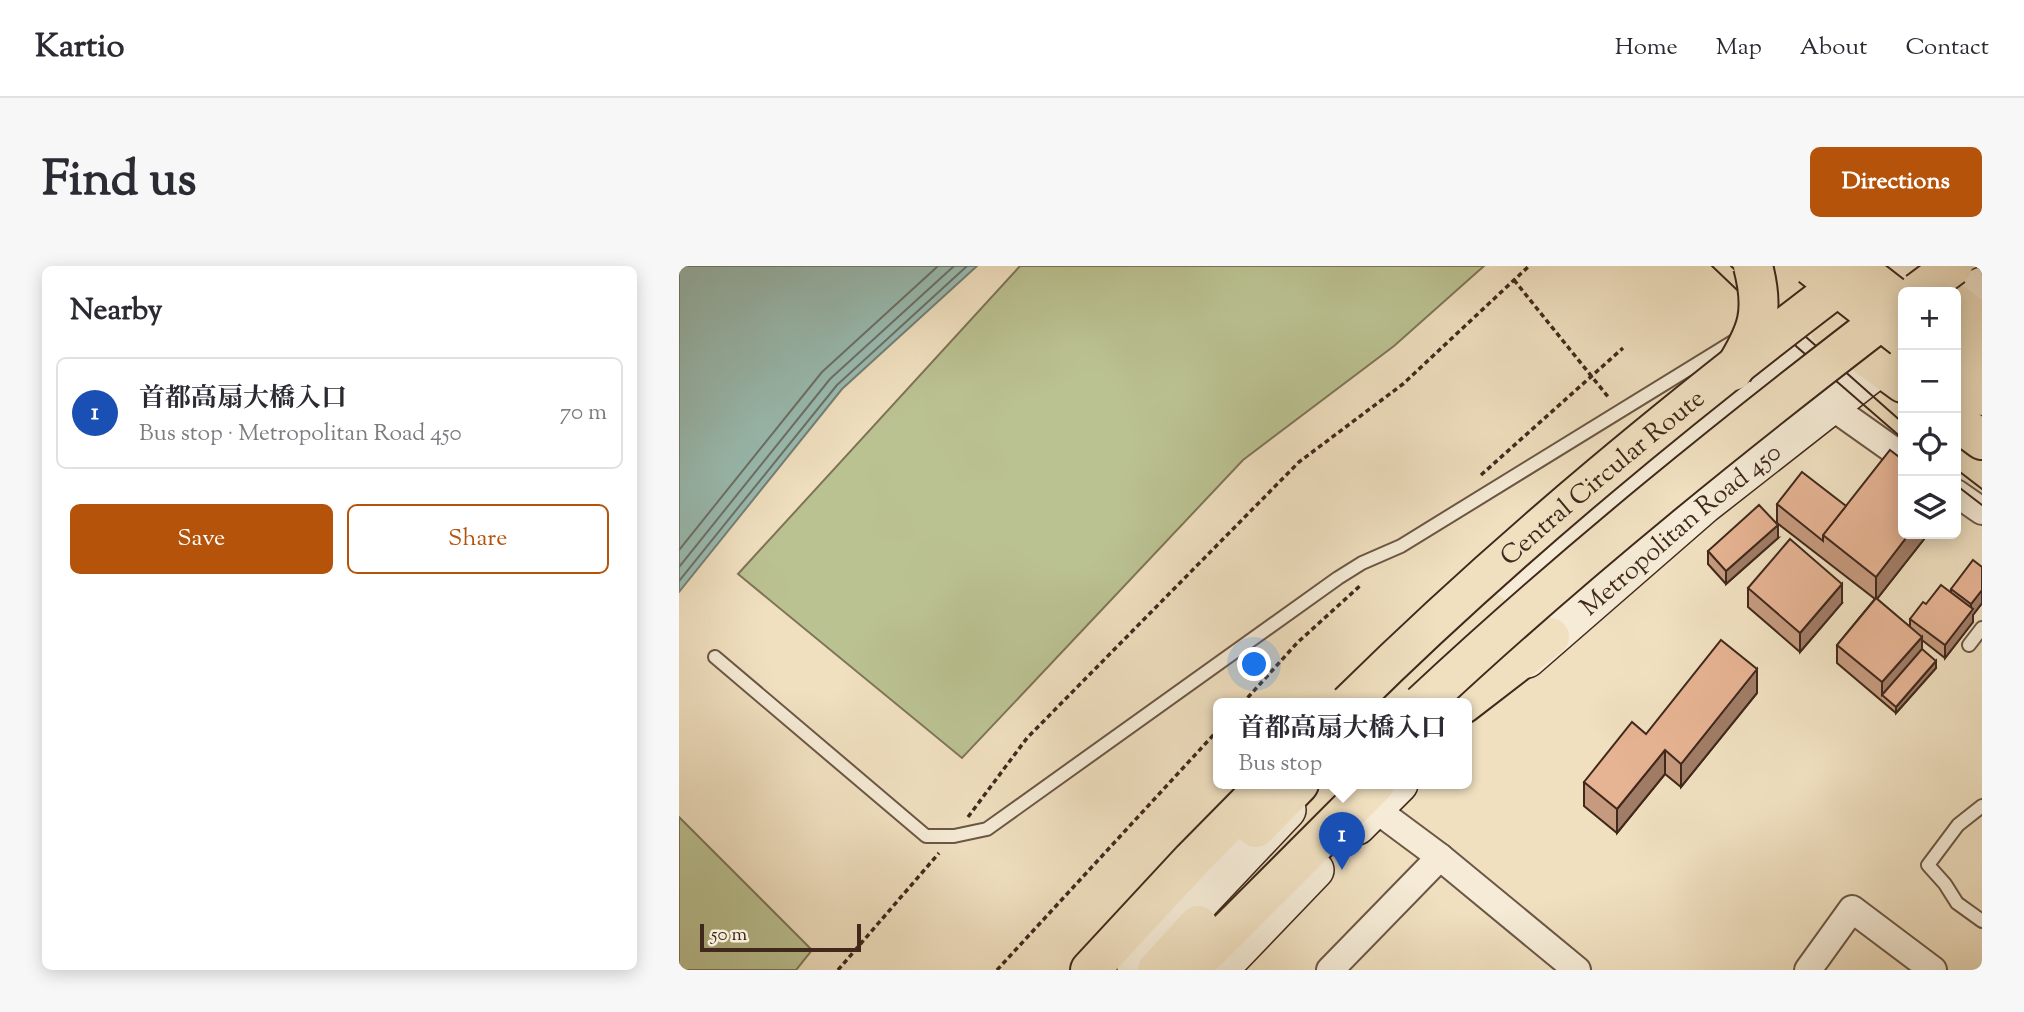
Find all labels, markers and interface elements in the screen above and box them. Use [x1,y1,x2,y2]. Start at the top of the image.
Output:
text: Kartio [35,24,125,72]
text: Home [1615,31,1678,65]
text: Map [1716,31,1762,65]
text: About [1800,31,1867,65]
text: Contact [1905,31,1989,65]
text: Find us [42,147,196,217]
button: Directions [1810,147,1982,217]
map controls [1898,287,1961,539]
button: + [1898,287,1961,350]
text: Nearby [70,290,162,333]
button: − [1898,350,1961,413]
text: 首都高扇大橋入口 [139,381,347,418]
street label: Central Circular Route [1493,381,1714,576]
text: 1 [91,397,99,430]
text: 70 m [560,397,607,430]
button: locate [1898,413,1961,476]
text: Bus stop · Metropolitan Road 450 [139,418,462,451]
street label: Metropolitan Road 450 [1573,435,1790,626]
button: layers [1898,476,1961,539]
button: Save [70,504,333,574]
button: Share [347,504,609,574]
your location [1237,647,1271,681]
popup [1213,698,1472,789]
text: 首都高扇大橋入口 [1238,711,1447,748]
text: Bus stop [1238,748,1322,781]
pin: 1 [1319,812,1365,870]
scale bar [700,921,861,953]
text: 50 m [711,922,747,949]

